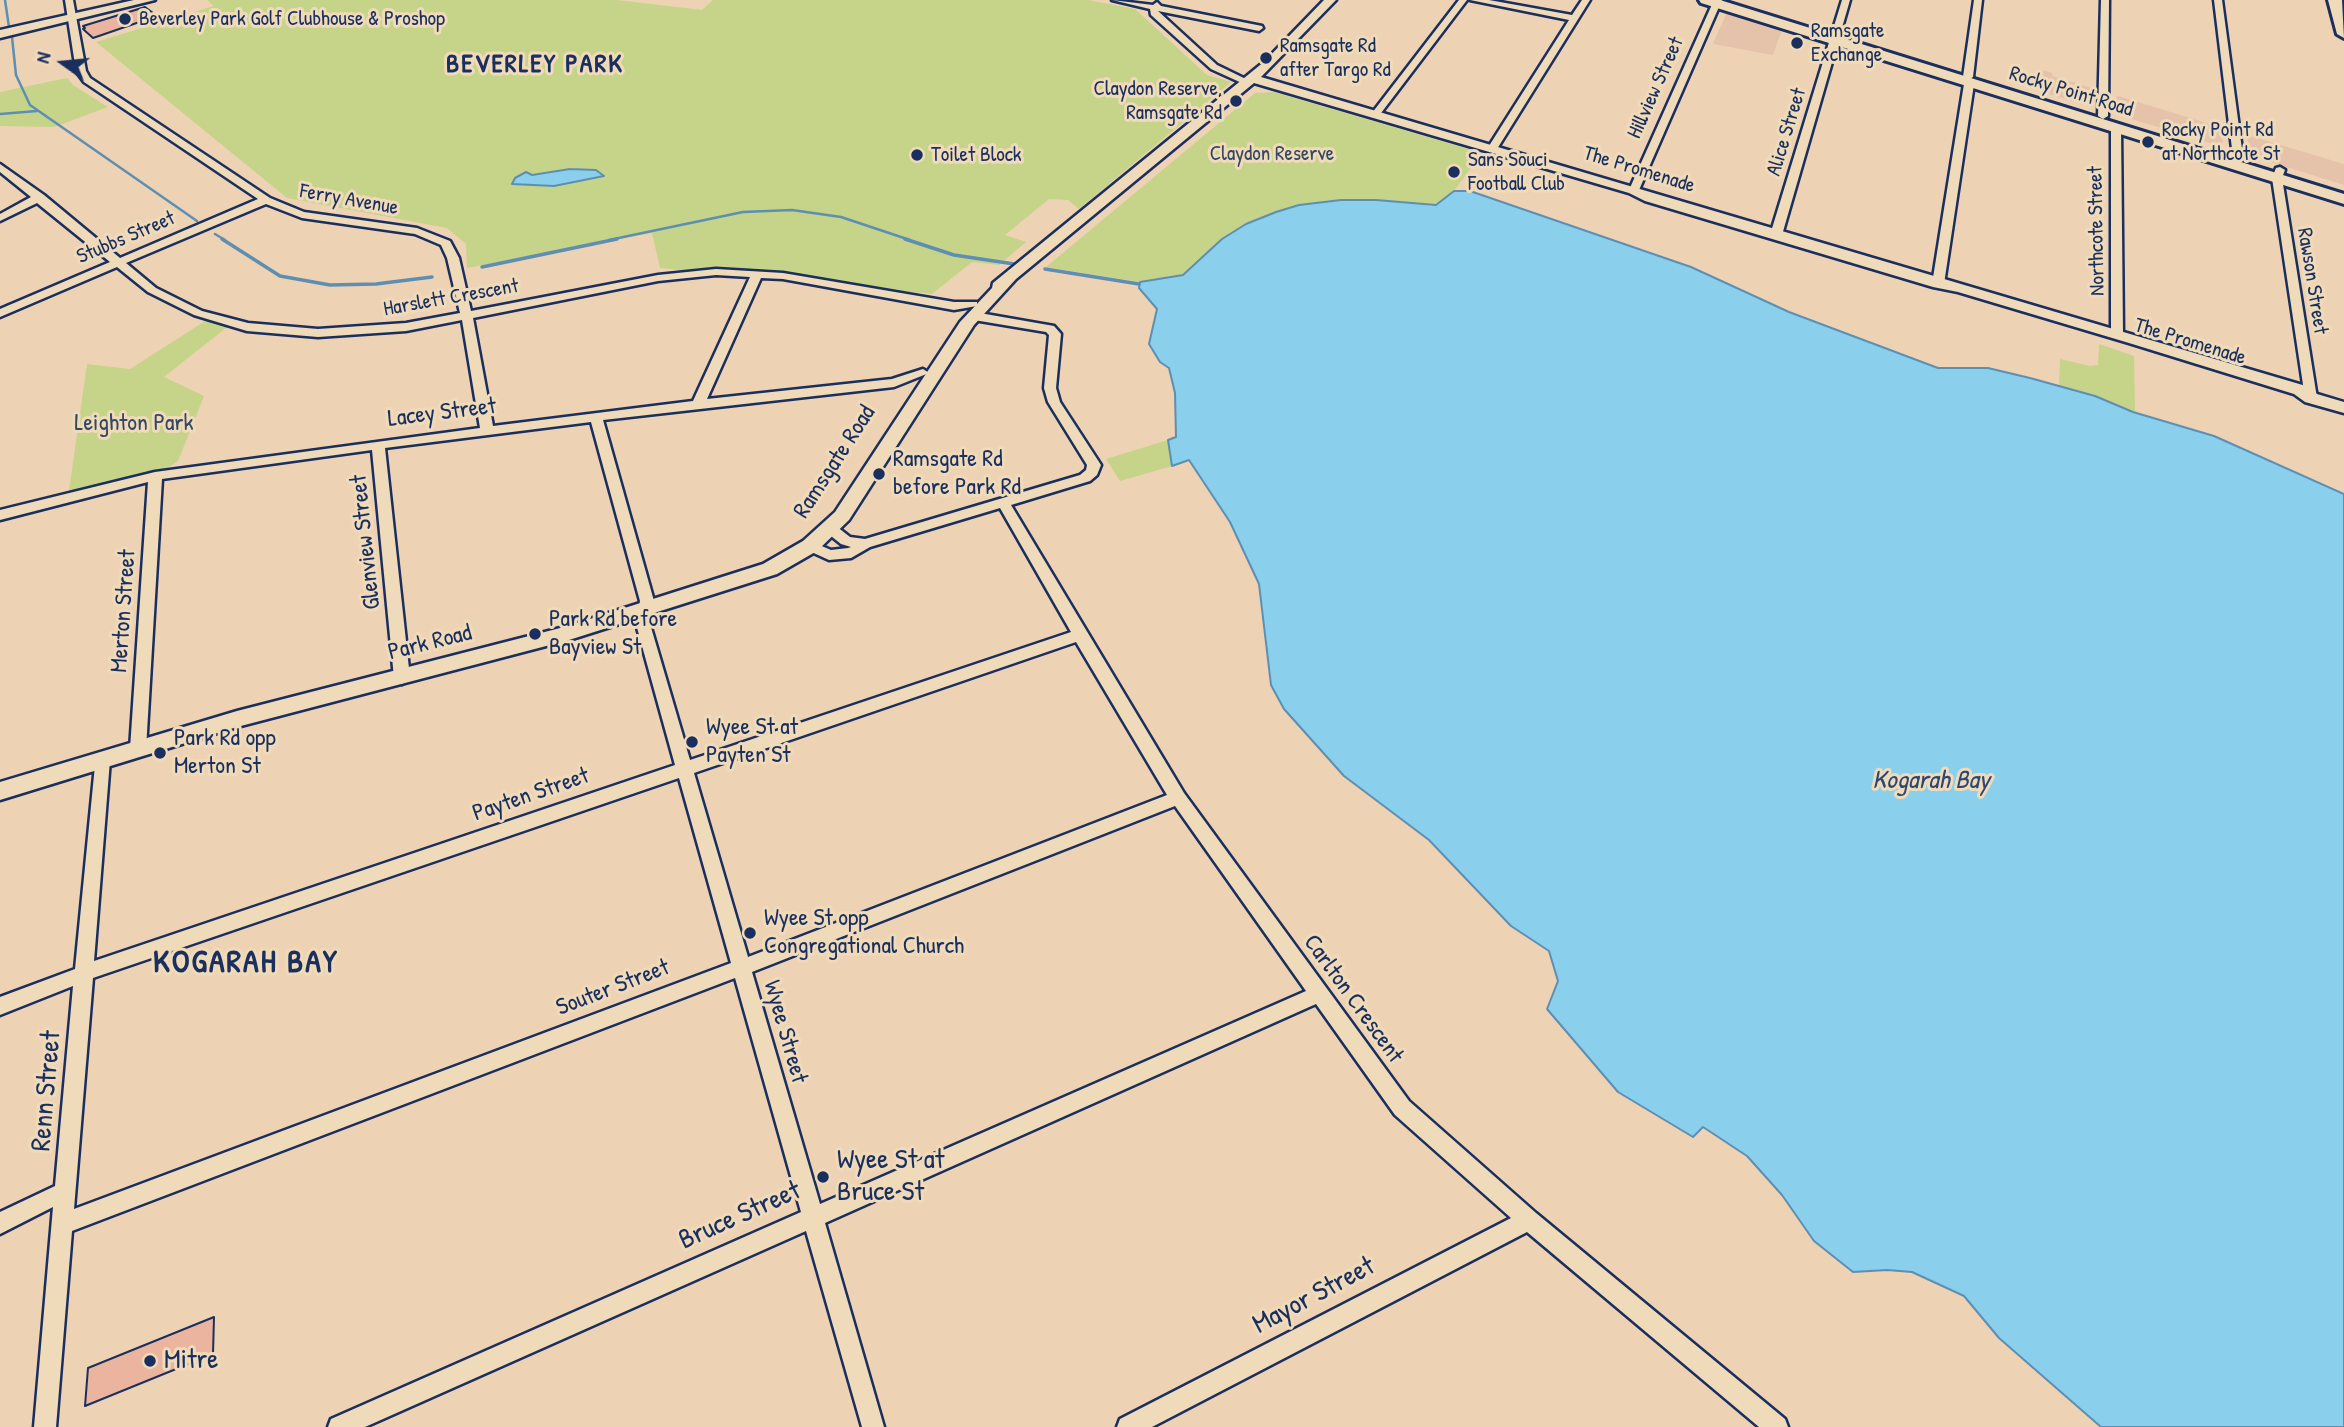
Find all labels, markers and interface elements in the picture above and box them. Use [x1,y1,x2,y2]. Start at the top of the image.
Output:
place label: Beverley Park Golf Clubhouse & Proshop [139,6,445,32]
marker: Beverley Park Golf Clubhouse & Proshop [117,11,133,27]
place label: Ramsgate Exchange [1811,18,1884,68]
north arrow [28,28,98,98]
place label: Ramsgate Rd after Targo Rd [1280,33,1391,83]
street label: Hillview Street [1622,33,1690,143]
marker: Ramsgate Exchange [1789,35,1805,51]
text: N [29,49,57,66]
district label: BEVERLEY PARK [448,49,622,81]
marker: Ramsgate Rd after Targo Rd [1258,50,1274,66]
street label: Rocky Point Road [2006,61,2136,123]
place label: Claydon Reserve, Ramsgate Rd [1093,76,1222,126]
street label: Alice Street [1762,85,1812,179]
marker: Claydon Reserve, Ramsgate Rd [1228,93,1244,109]
place label: Rocky Point Rd at Northcote St [2162,117,2280,167]
marker: Rocky Point Rd at Northcote St [2140,134,2156,150]
park label: Claydon Reserve [1210,141,1334,167]
street label: The Promenade [1580,141,1698,199]
place label: Toilet Block [931,142,1022,168]
marker: Toilet Block [909,147,925,163]
place label: Sans Souci Football Club [1468,147,1565,197]
marker: Sans Souci Football Club [1446,164,1462,180]
street label: Northcote Street [2083,166,2111,296]
street label: Ferry Avenue [298,179,400,221]
street label: Stubbs Street [73,206,179,270]
street label: Rawson Street [2291,226,2333,336]
street label: Harslett Crescent [381,274,521,322]
street label: The Promenade [2131,313,2249,371]
street label: Lacey Street [386,392,498,434]
street label: Ramsgate Road [788,400,882,524]
park label: Leighton Park [74,410,194,438]
place label: Ramsgate Rd before Park Rd [893,446,1021,502]
marker: Ramsgate Rd before Park Rd [871,466,887,482]
street label: Glenview Street [345,473,387,611]
street label: Merton Street [105,549,143,673]
place label: Park Rd before Bayview St [549,606,677,662]
street label: Park Road [385,619,475,667]
marker: Park Rd before Bayview St [527,626,543,642]
place label: Wyee St at Payten St [706,714,798,770]
place label: Park Rd opp Merton St [174,725,276,781]
marker: Wyee St at Payten St [684,734,700,750]
marker: Park Rd opp Merton St [152,745,168,761]
street label: Payten Street [469,762,593,828]
water label: Kogarah Bay [1872,765,1990,797]
place label: Wyee St opp Congregational Church [764,905,964,961]
marker: Wyee St opp Congregational Church [742,925,758,941]
street label: Carlton Crescent [1297,929,1409,1069]
district label: KOGARAH BAY [154,944,338,982]
street label: Souter Street [552,953,674,1023]
street label: Wyee Street [757,977,813,1087]
street label: Renn Street [25,1029,69,1153]
place label: Wyee St at Bruce St [837,1144,944,1210]
marker: Wyee St at Bruce St [815,1169,831,1185]
street label: Bruce Street [674,1174,806,1258]
street label: Mayor Street [1247,1250,1381,1342]
place label: Mitre [164,1344,218,1378]
marker: Mitre [142,1353,158,1369]

